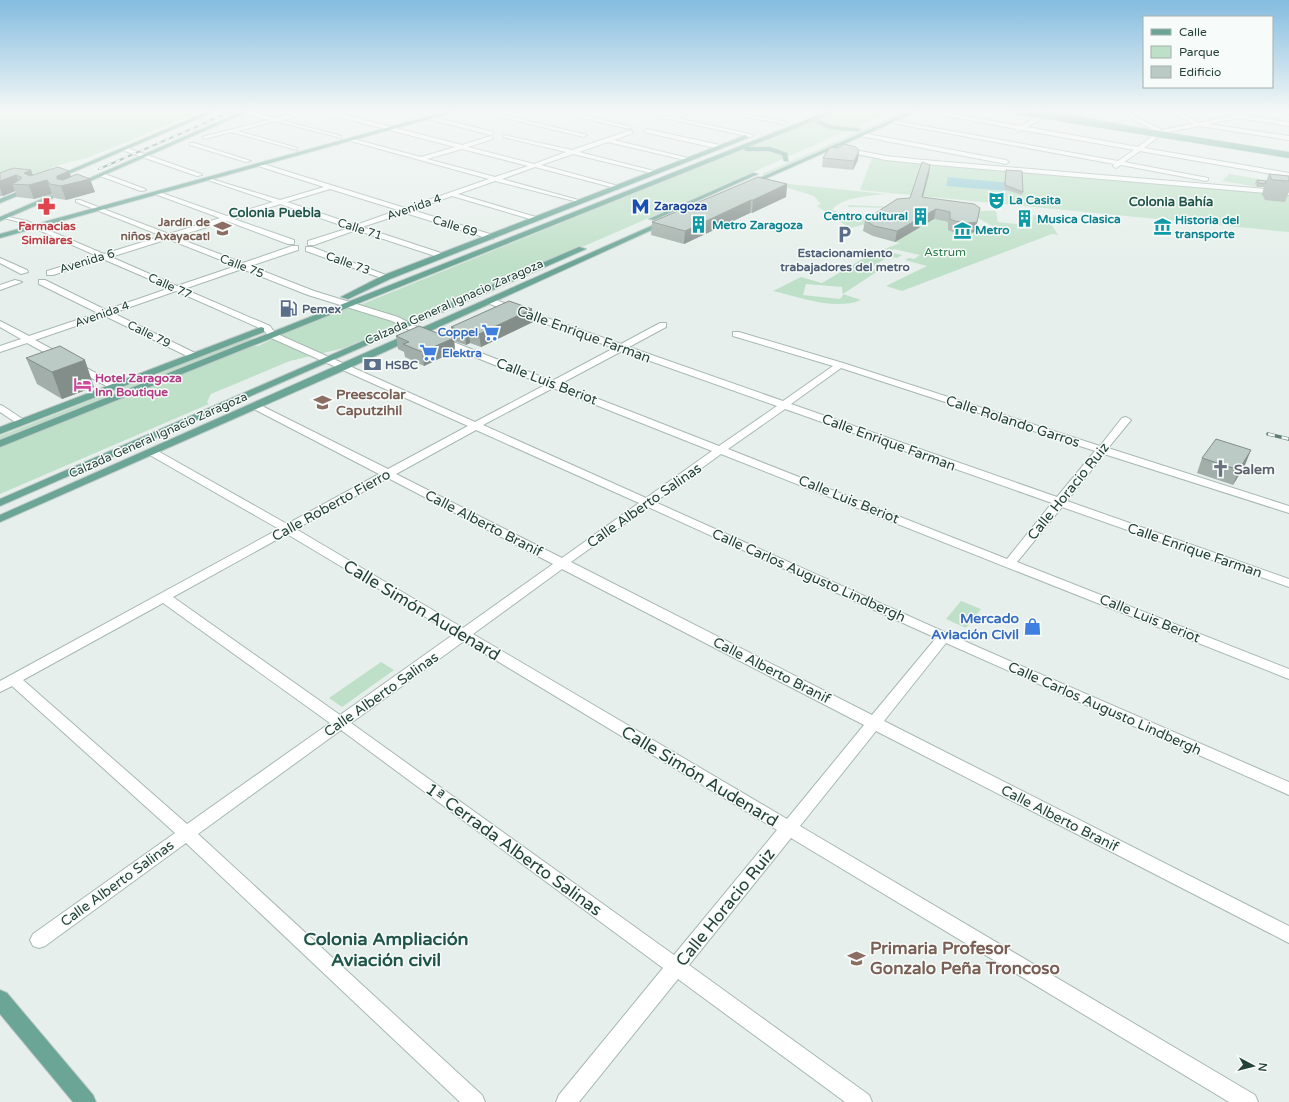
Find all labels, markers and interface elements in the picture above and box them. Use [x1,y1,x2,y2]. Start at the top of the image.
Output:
legend [1143,16,1273,88]
text: Calle [1179,25,1207,39]
text: Parque [1179,45,1220,59]
text: Edificio [1179,65,1221,79]
theatre icon: La Casita [986,190,1006,210]
street label: Avenida 4 [385,191,444,223]
place label: La Casita [1009,193,1061,207]
district label: Colonia Bahía [1129,194,1213,210]
metro station icon: Zaragoza [631,196,651,216]
pharmacy icon: Farmacias Similares [37,197,57,217]
place label: Zaragoza [654,199,708,214]
district label: Colonia Puebla [229,205,321,221]
building icon: Centro cultural [911,206,931,226]
place label: Centro cultural [824,209,908,223]
building icon: Musica Clasica [1014,209,1034,229]
place label: Musica Clasica [1037,212,1121,226]
street label: Calle 69 [431,213,479,239]
place label: Historia del transporte [1174,213,1239,242]
place label: Jardín de niños Axayacatl [120,215,210,244]
street label: Calle 71 [336,215,384,243]
building icon: Metro Zaragoza [689,215,709,235]
museum icon: Historia del transporte [1152,217,1172,237]
place label: Metro Zaragoza [712,218,803,233]
place label: Farmacias Similares [18,219,76,247]
school or university icon: Jardín de niños Axayacatl [213,219,233,239]
museum icon: Metro [952,220,972,240]
place label: Metro [975,223,1010,237]
parking icon: Estacionamiento trabajadores del metro [835,224,855,244]
park label: Astrum [924,245,966,259]
street label: Avenida 6 [58,246,116,276]
place label: Estacionamiento trabajadores del metro [779,246,910,275]
street label: Calle 73 [324,249,372,277]
street label: Calle 75 [218,251,266,281]
street label: Calzada General Ignacio Zaragoza [363,256,545,348]
street label: Calle 77 [146,270,194,302]
street label: Avenida 4 [73,298,132,330]
fuel station icon: Pemex [279,299,299,319]
place label: Pemex [302,302,341,316]
street label: Calle Enrique Farman [515,302,653,367]
street label: Calle 79 [125,318,173,350]
supermarket icon: Coppel [481,322,501,342]
place label: Coppel [438,325,478,340]
supermarket icon: Elektra [419,343,439,363]
place label: Elektra [442,346,482,360]
street label: Calle Luis Beriot [494,354,600,409]
bank icon: HSBC [362,355,382,375]
place label: HSBC [385,358,419,372]
place label: Hotel Zaragoza Inn Boutique [95,371,182,400]
hotel icon: Hotel Zaragoza Inn Boutique [72,375,92,395]
place label: Preescolar Caputzihil [336,386,406,419]
street label: Calzada General Ignacio Zaragoza [67,389,249,481]
school or university icon: Preescolar Caputzihil [313,392,333,412]
street label: Calle Rolando Garros [944,392,1082,451]
street label: Calle Enrique Farman [820,410,958,475]
street label: Calle Horacio Ruiz [1024,439,1113,543]
street label: Calle Alberto Salinas [584,459,705,551]
church icon: Salem [1211,459,1231,479]
place label: Salem [1234,461,1275,478]
street label: Calle Roberto Fierro [269,466,393,545]
street label: Calle Luis Beriot [796,472,902,528]
street label: Calle Alberto Branif [422,486,546,561]
street label: Calle Enrique Farman [1125,519,1264,581]
street label: Calle Carlos Augusto Lindbergh [709,525,908,626]
street label: Calle Simón Audenard [340,555,504,666]
street label: Calle Luis Beriot [1097,591,1203,647]
place label: Mercado Aviación Civil [931,610,1019,643]
shop icon: Mercado Aviación Civil [1022,616,1042,636]
street label: Calle Alberto Branif [710,633,834,708]
street label: Calle Alberto Salinas [321,648,442,740]
street label: Calle Carlos Augusto Lindbergh [1005,658,1204,759]
street label: Calle Simón Audenard [618,721,782,832]
street label: 1ª Cerrada Alberto Salinas [421,778,606,921]
street label: Calle Alberto Branif [998,781,1122,856]
street label: Calle Alberto Salinas [57,836,178,930]
street label: Calle Horacio Ruiz [671,844,780,971]
district label: Colonia Ampliación Aviación civil [303,928,469,971]
place label: Primaria Profesor Gonzalo Peña Troncoso [870,938,1060,979]
school or university icon: Primaria Profesor Gonzalo Peña Troncoso [847,948,867,968]
north arrow [1233,1046,1273,1086]
text: N [1255,1062,1269,1072]

